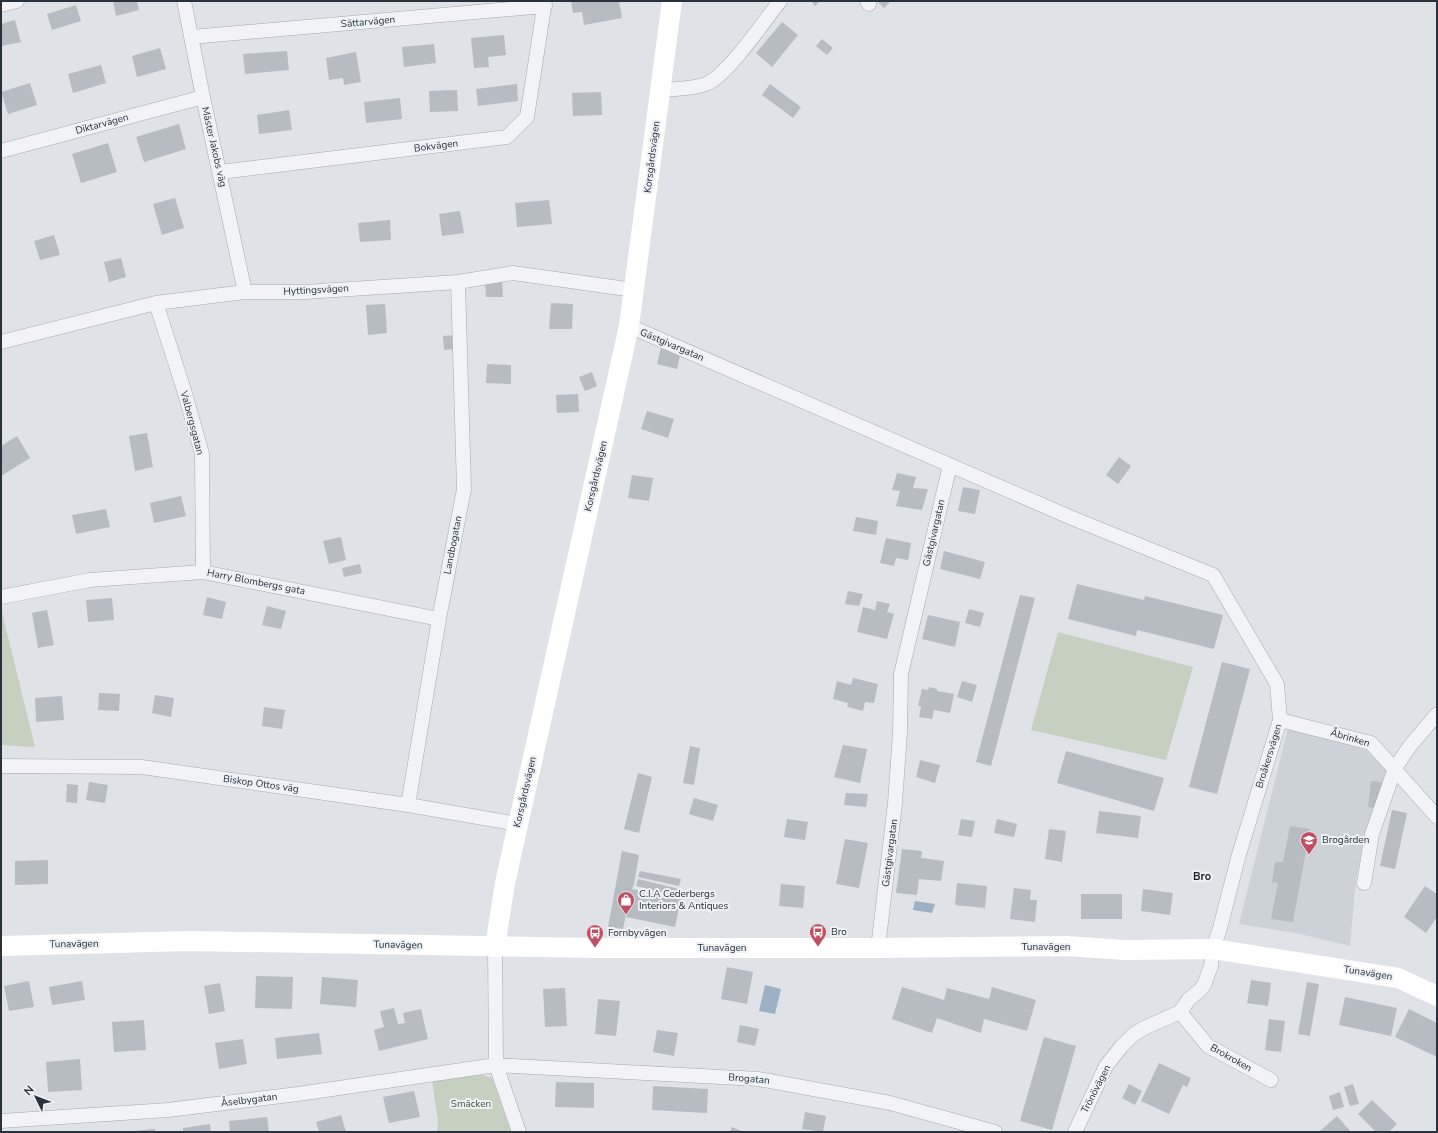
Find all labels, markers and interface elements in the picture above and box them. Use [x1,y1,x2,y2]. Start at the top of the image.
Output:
street label: Sättarvägen [340,13,396,31]
street label: Mäster Jakobs väg [198,106,230,189]
street label: Diktarvägen [74,110,130,138]
street label: Korsgårdsvägen [641,120,663,194]
street label: Bokvägen [413,136,459,156]
street label: Hyttingsvägen [283,281,349,299]
street label: Gästgivargatan [638,325,706,365]
street label: Valbergsgatan [176,389,207,456]
street label: Korsgårdsvägen [581,439,611,513]
street label: Gästgivargatan [919,498,949,568]
street label: Landbogatan [440,515,466,575]
street label: Harry Blombergs gata [206,566,306,598]
street label: Broåkersvägen [1253,722,1285,790]
street label: Åbrinken [1329,726,1371,750]
street label: Korsgårdsvägen [510,755,540,829]
street label: Biskop Ottos väg [222,772,300,796]
street label: Gästgivargatan [879,818,901,888]
school or university icon: Brogården [1299,830,1319,855]
place label: Brogården [1322,833,1369,847]
district label: Bro [1193,869,1211,884]
place label: C.I.A Cederbergs Interiors & Antiques [639,887,728,913]
shop icon: C.I.A Cederbergs Interiors & Antiques [616,890,636,915]
bus stop icon: Bro [808,922,828,947]
bus stop icon: Fornbyvägen [585,923,605,948]
place label: Bro [831,925,847,939]
place label: Fornbyvägen [608,926,666,940]
street label: Tunavägen [49,937,99,951]
street label: Tunavägen [373,938,423,952]
street label: Tunavägen [1021,940,1071,954]
street label: Tunavägen [697,941,747,955]
street label: Tunavägen [1343,962,1393,984]
street label: Brokroken [1208,1041,1254,1075]
street label: Trönövägen [1078,1062,1114,1116]
street label: Brogatan [728,1070,770,1088]
north arrow [16,1077,56,1117]
text: N [21,1082,37,1099]
street label: Åselbygatan [220,1090,278,1110]
park label: Smäcken [451,1097,491,1111]

